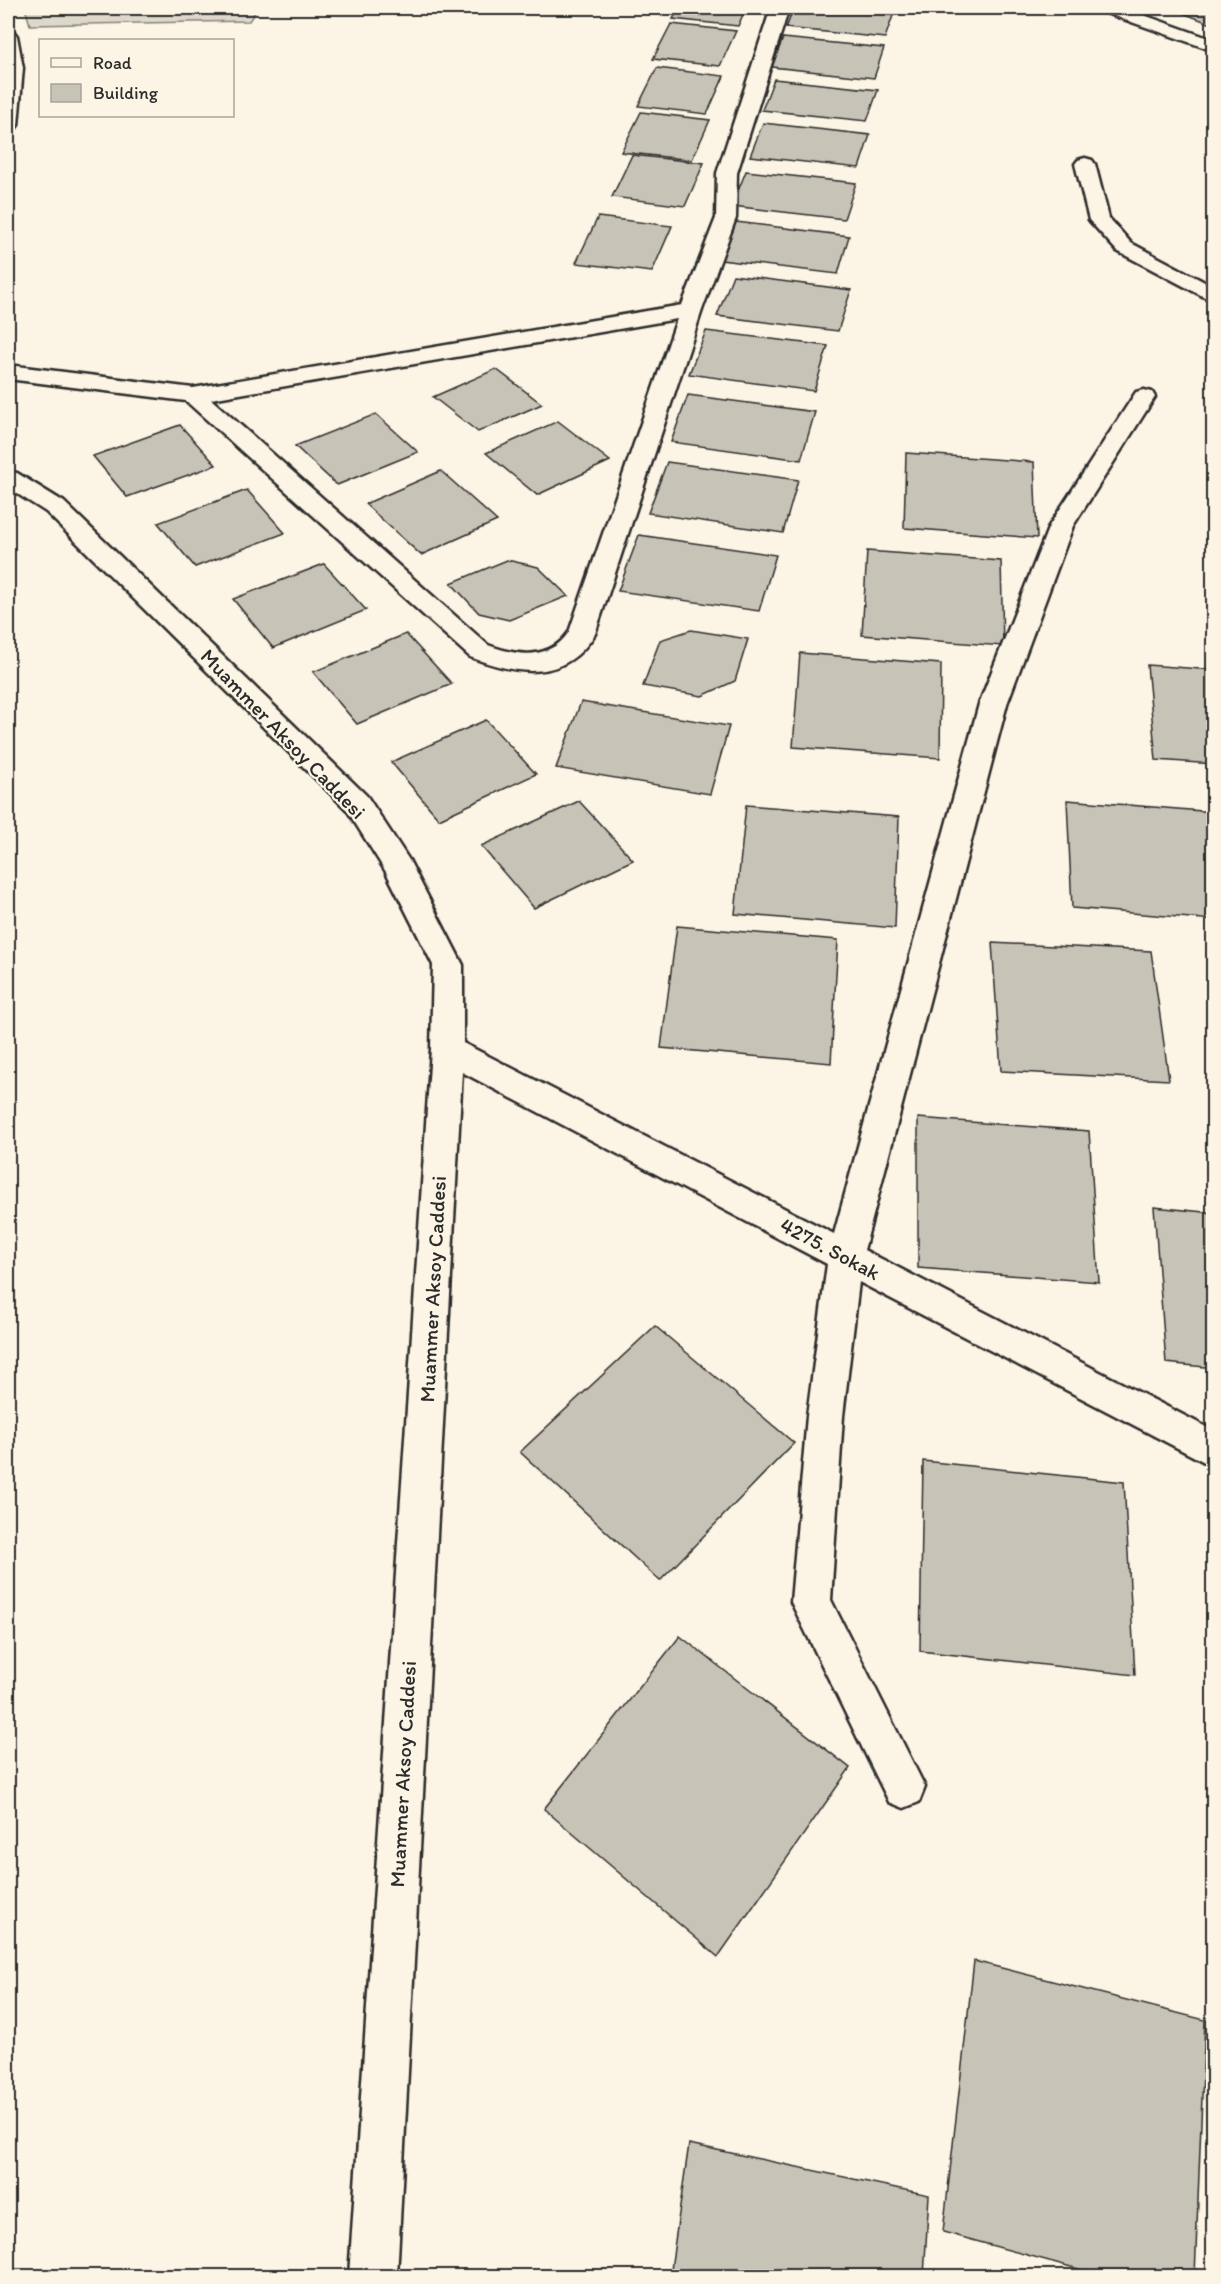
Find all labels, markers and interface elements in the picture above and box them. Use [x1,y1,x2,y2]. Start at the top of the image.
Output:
legend [39,39,234,117]
text: Road [93,52,132,74]
text: Building [93,82,159,104]
street label: Muammer Aksoy Caddesi [196,643,371,824]
street label: Muammer Aksoy Caddesi [414,1175,451,1403]
street label: 4275. Sokak [776,1212,885,1285]
street label: Muammer Aksoy Caddesi [384,1660,421,1888]

